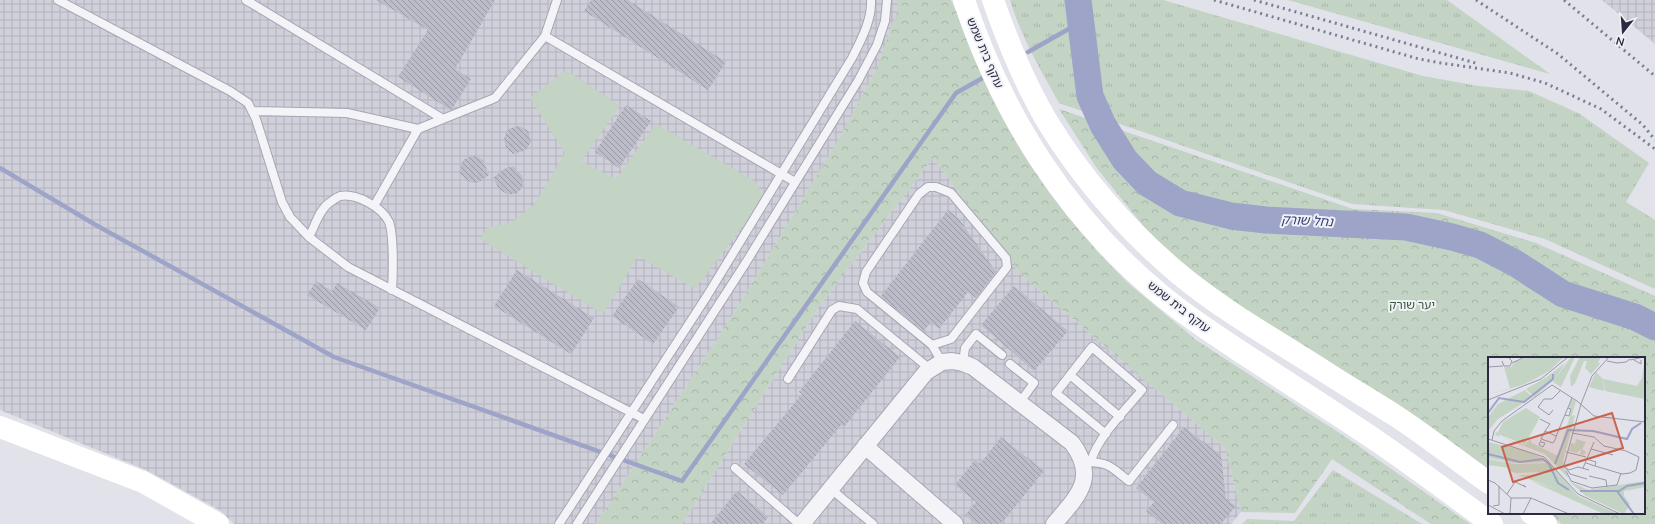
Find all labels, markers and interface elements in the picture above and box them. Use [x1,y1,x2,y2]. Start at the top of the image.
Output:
north arrow [1603,12,1643,52]
street label: עוקף בית שמש [963,15,1007,91]
text: N [1614,33,1626,49]
water label: נחל שורק [1281,211,1334,231]
street label: עוקף בית שמש [1144,277,1214,337]
park label: יער שורק [1389,297,1435,313]
inset map [1488,357,1645,514]

